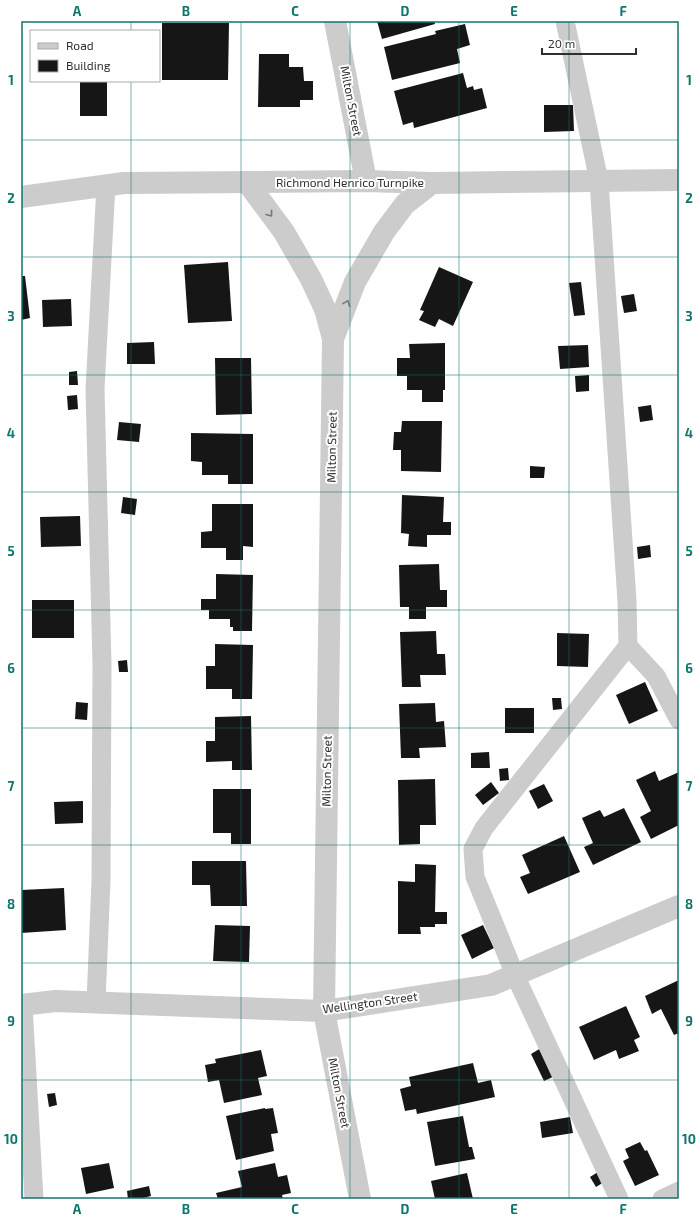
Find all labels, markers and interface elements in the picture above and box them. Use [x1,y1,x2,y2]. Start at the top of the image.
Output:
text: A [73,3,82,19]
text: B [182,3,190,19]
text: C [291,3,299,19]
text: D [401,3,410,19]
text: E [510,3,518,19]
text: F [619,3,627,19]
legend [30,30,160,82]
scale bar [542,30,636,56]
text: 20 m [548,36,575,50]
text: Road [66,38,94,52]
text: Building [66,58,111,72]
street label: Milton Street [338,64,366,138]
text: 1 [8,72,14,88]
text: 1 [686,72,692,88]
street label: Richmond Henrico Turnpike [276,175,424,189]
text: 2 [7,190,15,206]
text: 2 [685,190,693,206]
one-way arrow [266,209,273,216]
one-way arrow [343,299,351,306]
text: 3 [7,308,15,324]
text: 3 [685,308,693,324]
street label: Milton Street [323,411,339,483]
text: 4 [7,425,15,441]
text: 4 [685,425,693,441]
text: 5 [7,543,15,559]
text: 5 [685,543,693,559]
text: 6 [7,660,15,676]
text: 6 [685,660,693,676]
street label: Milton Street [318,735,334,807]
text: 7 [8,778,15,794]
text: 7 [686,778,693,794]
text: 8 [7,896,15,912]
text: 8 [685,896,693,912]
street label: Wellington Street [321,988,419,1016]
text: 9 [7,1013,15,1029]
text: 9 [685,1013,693,1029]
street label: Milton Street [326,1056,354,1130]
text: 10 [4,1131,18,1147]
text: 10 [682,1131,696,1147]
text: A [73,1201,82,1217]
text: B [182,1201,190,1217]
text: C [291,1201,299,1217]
text: D [401,1201,410,1217]
text: E [510,1201,518,1217]
text: F [619,1201,627,1217]

